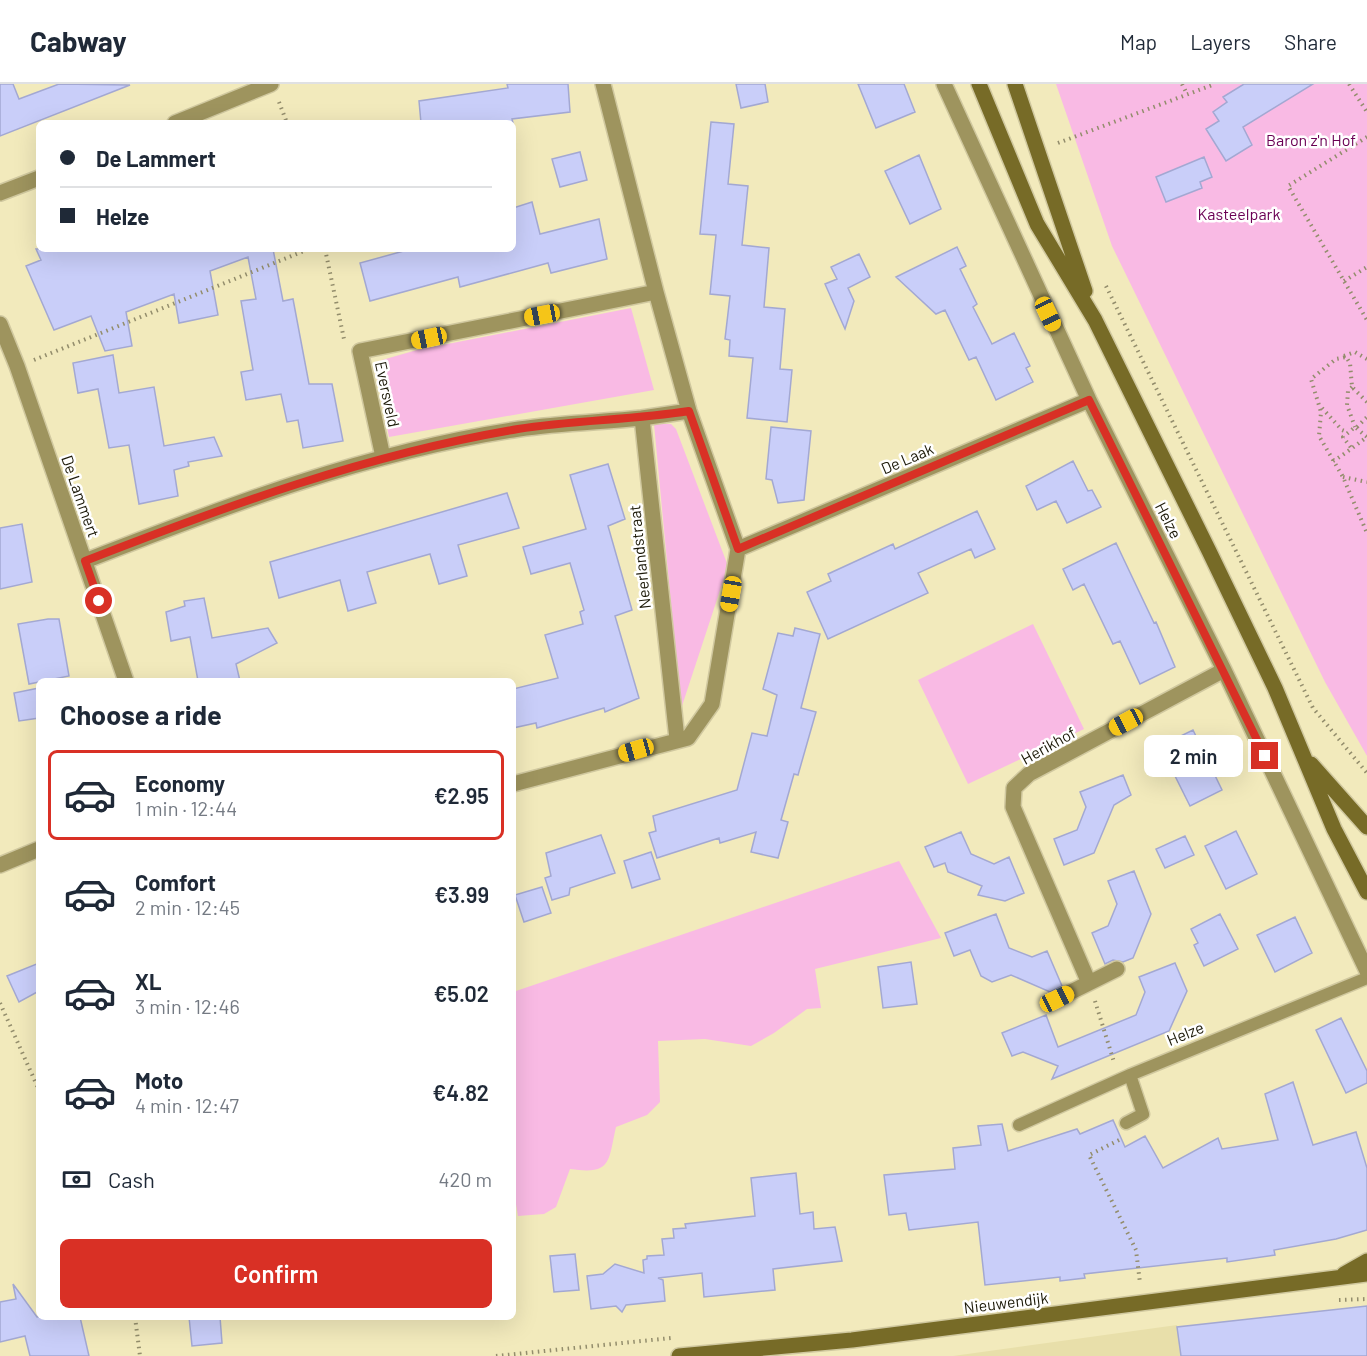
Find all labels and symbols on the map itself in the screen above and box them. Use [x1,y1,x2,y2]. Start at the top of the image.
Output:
park label: Baron z'n Hof [1266,130,1356,149]
park label: Kasteelpark [1198,204,1280,223]
car [1032,294,1064,334]
car [523,303,561,327]
car [410,325,448,351]
street label: Eversveld [372,359,404,429]
street label: De Laak [878,438,936,478]
street label: De Lammert [58,452,104,540]
street label: Helze [1152,499,1186,541]
street label: Neerlandstraat [624,504,654,610]
car [719,575,743,613]
route start [85,587,112,614]
car [1106,706,1146,738]
street label: Herikhof [1017,722,1079,768]
callout: 2 min [1145,735,1244,777]
car [616,736,656,764]
route end [1251,742,1278,769]
car [1037,983,1077,1015]
street label: Helze [1164,1017,1206,1049]
street label: Nieuwendijk [963,1287,1049,1317]

